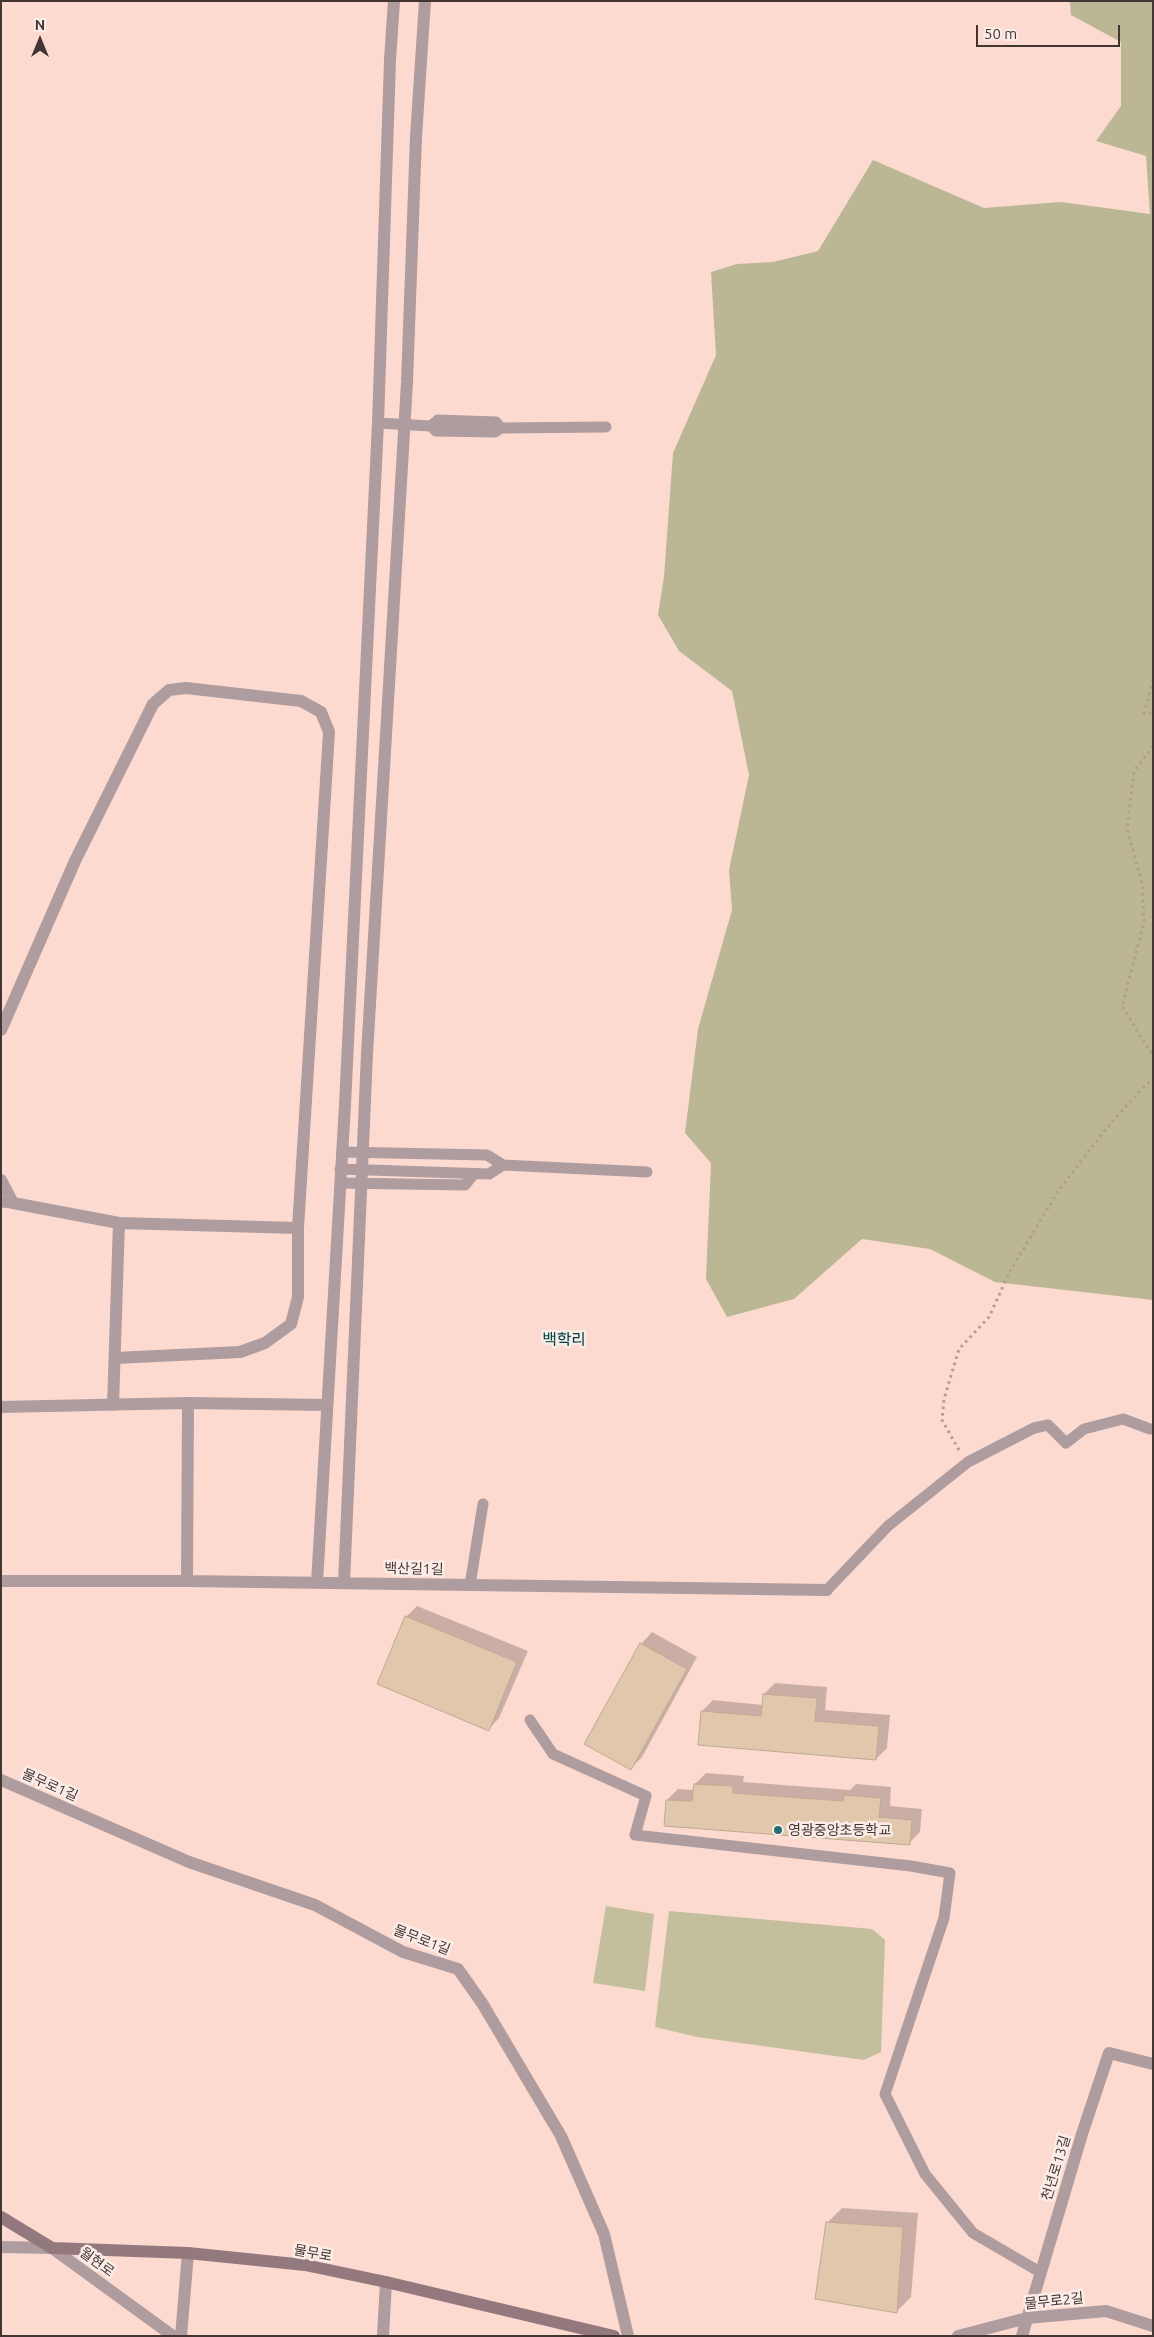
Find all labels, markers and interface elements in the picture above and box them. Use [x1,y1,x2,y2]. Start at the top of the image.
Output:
north arrow [15,15,65,65]
scale bar [979,15,1123,47]
text: N [35,17,45,33]
text: 50 m [984,25,1017,42]
district label: 백학리 [542,1330,586,1350]
street label: 백산길1길 [384,1560,444,1578]
street label: 물무로1길 [19,1765,81,1805]
place label: 영광중앙초등학교 [788,1822,891,1838]
marker: 영광중앙초등학교 [772,1824,784,1836]
street label: 물무로1길 [391,1922,453,1958]
street label: 천년로13길 [1038,2133,1074,2203]
street label: 물무로 [293,2241,333,2265]
street label: 월현로 [76,2244,118,2280]
street label: 물무로2길 [1024,2290,1084,2312]

